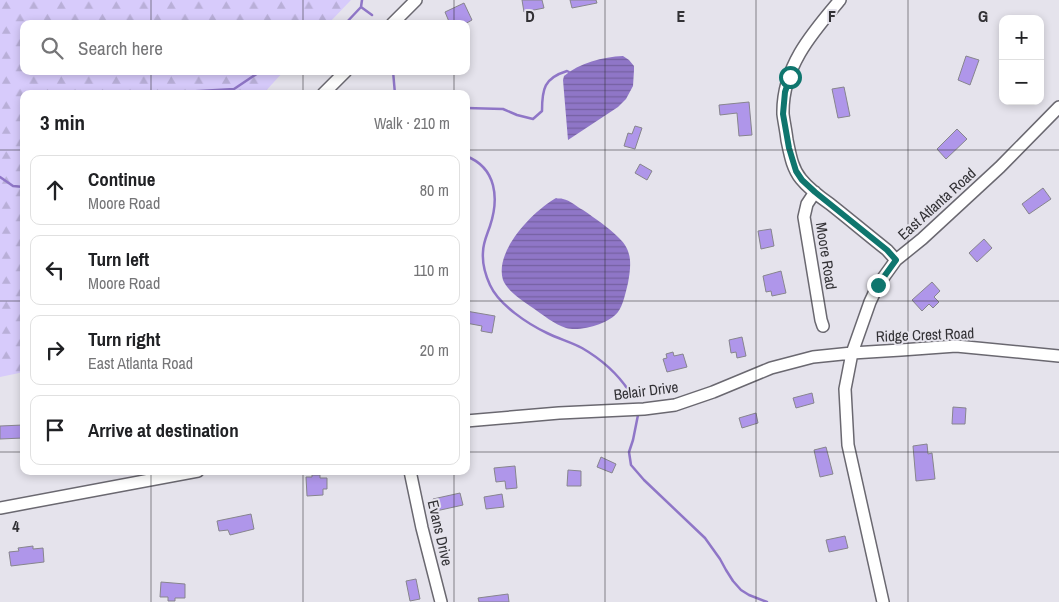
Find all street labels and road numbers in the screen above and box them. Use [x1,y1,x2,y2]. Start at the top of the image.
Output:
street label: East Atlanta Road [893,163,980,244]
street label: Moore Road [811,221,842,291]
street label: Ridge Crest Road [875,322,975,347]
street label: Belair Drive [612,376,680,405]
street label: Evans Drive [423,498,458,568]

